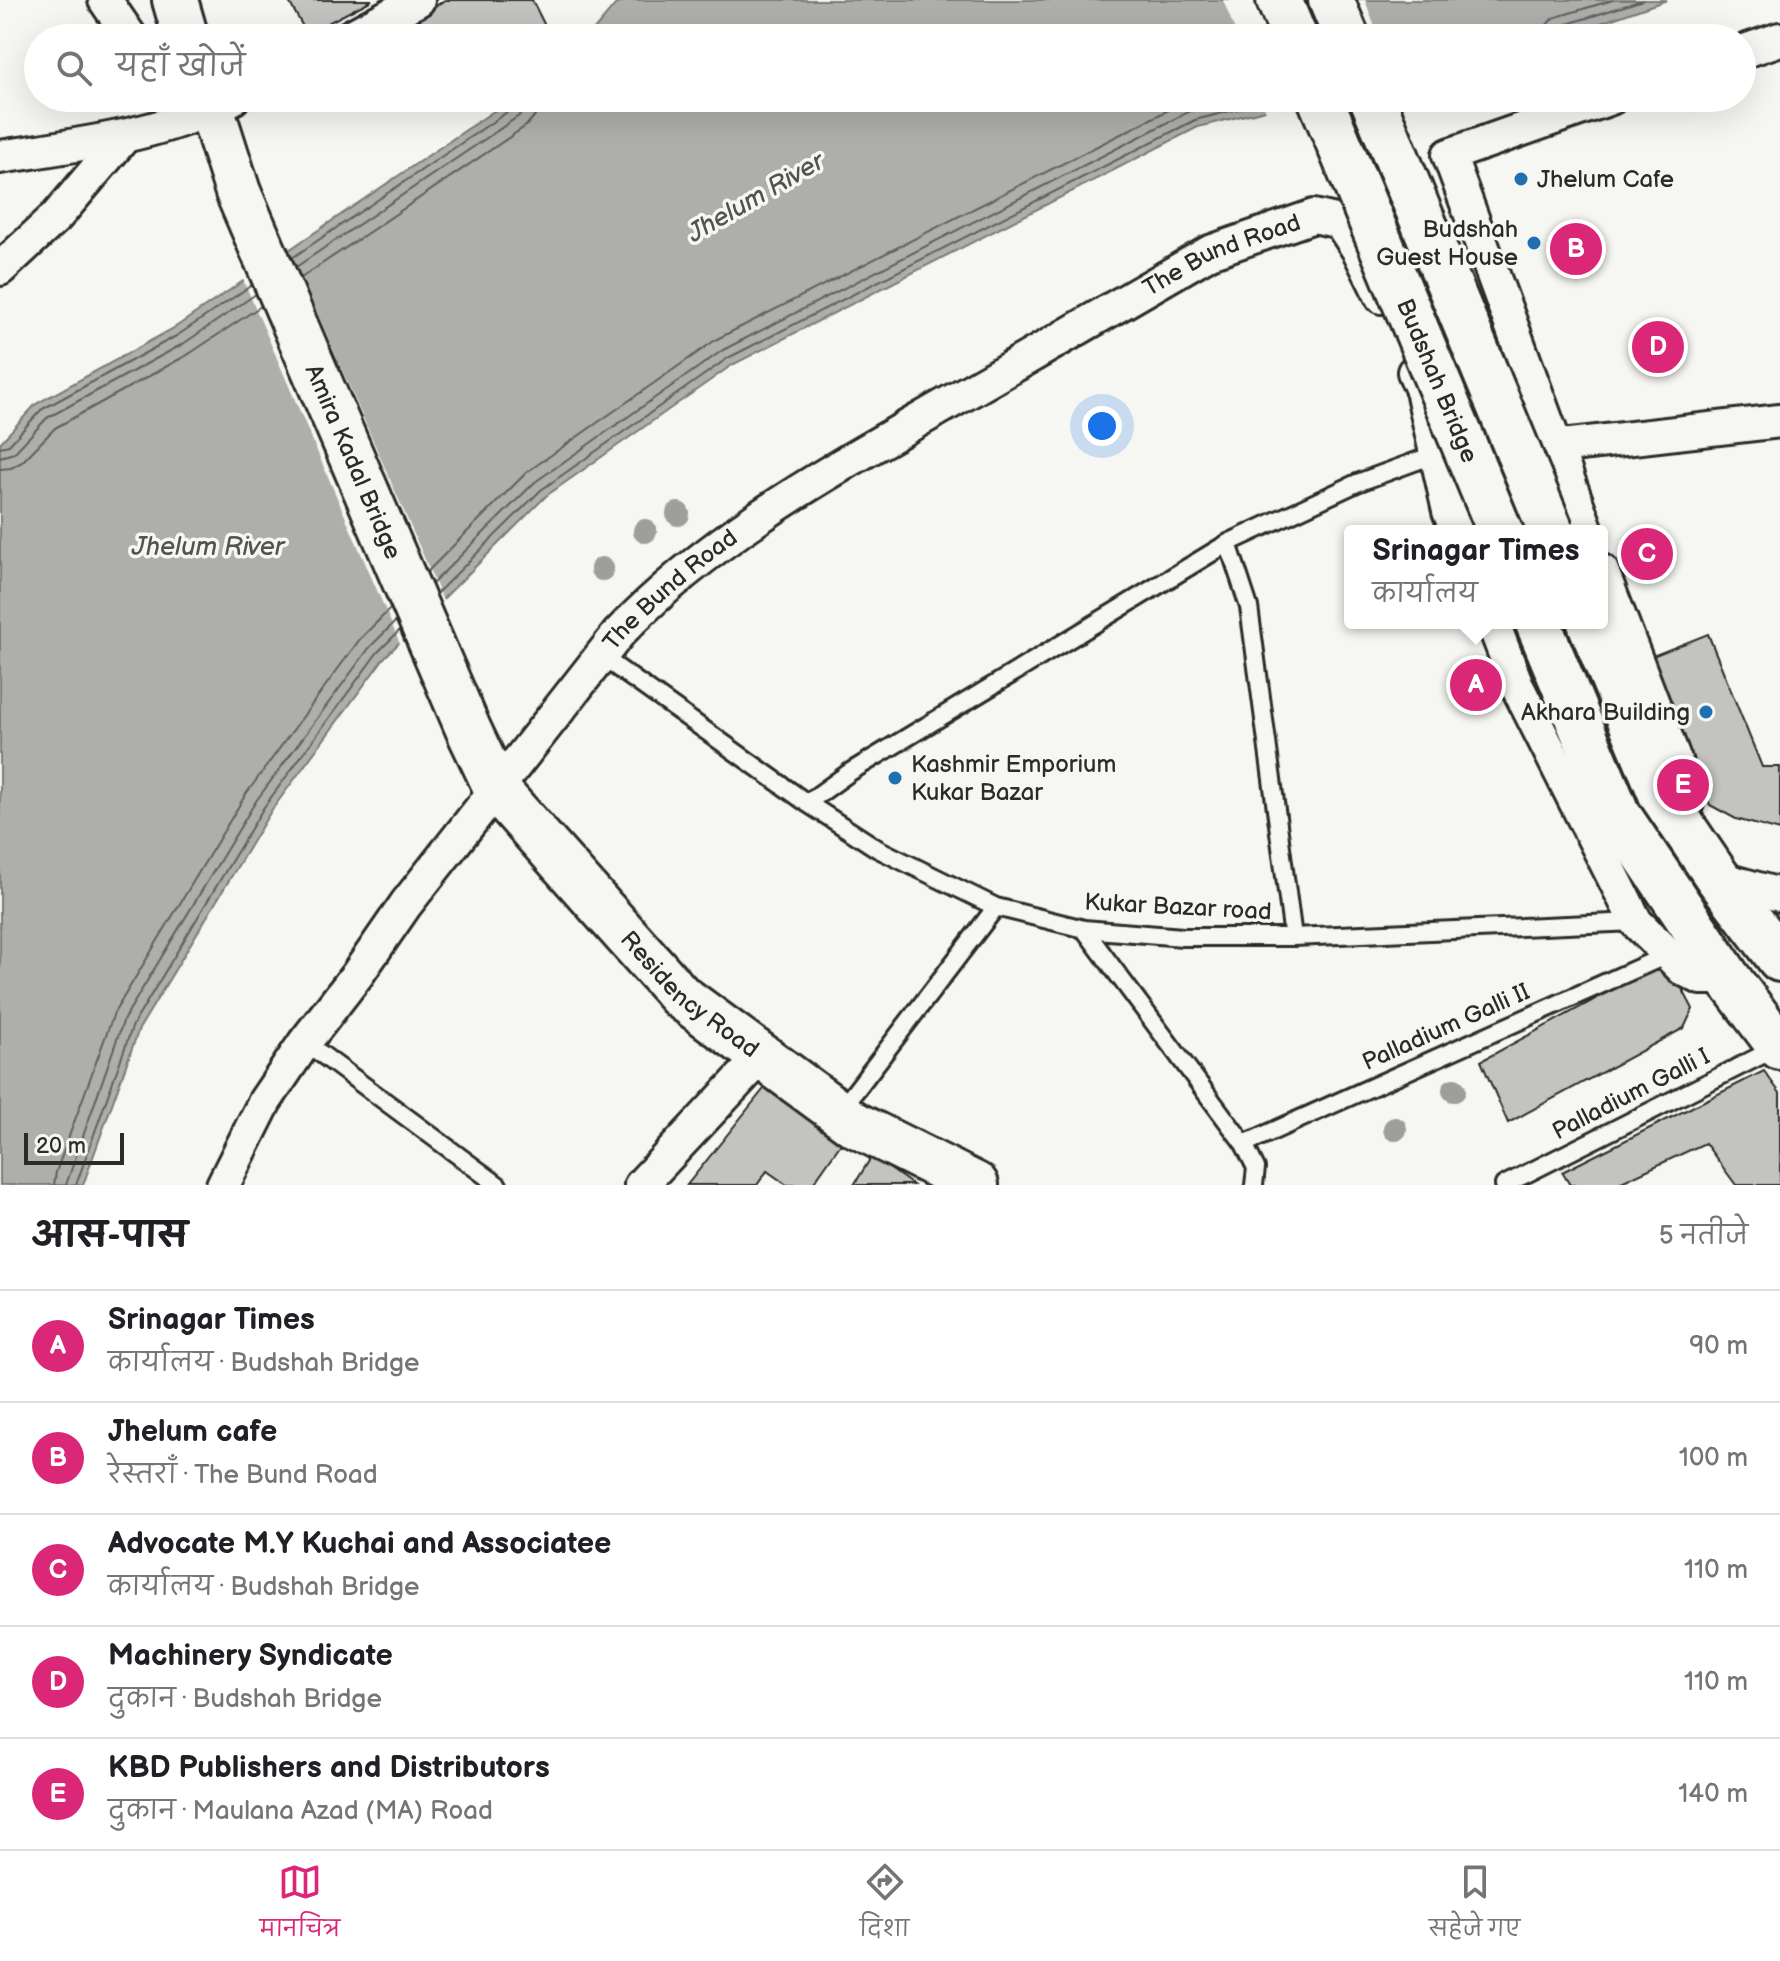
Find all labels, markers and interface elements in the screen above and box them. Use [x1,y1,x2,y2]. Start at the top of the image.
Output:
search box [24,24,1756,112]
icon: search [52,46,96,90]
text: यहाँ खोजें [116,49,245,85]
water label: Jhelum River [681,146,831,250]
place label: Jhelum Cafe [1537,165,1674,194]
marker: Jhelum Cafe [1512,170,1530,188]
street label: The Bund Road [1138,207,1304,302]
place label: Budshah Guest House [1376,215,1518,272]
pin: B [1550,219,1602,279]
marker: Budshah Guest House [1525,234,1543,252]
street label: Budshah Bridge [1391,294,1484,467]
pin: D [1632,317,1684,377]
street label: Amira Kadal Bridge [299,360,408,563]
your location [1082,406,1122,446]
street label: The Bund Road [597,523,743,656]
pin: C [1621,524,1673,584]
popup [1344,525,1608,629]
water label: Jhelum River [131,532,286,563]
text: Srinagar Times [1373,533,1579,569]
text: कार्यालय [1373,579,1478,610]
pin: A [1450,655,1502,715]
place label: Akhara Building [1521,698,1690,727]
marker: Akhara Building [1697,703,1715,721]
place label: Kashmir Emporium Kukar Bazar [911,750,1116,807]
pin: E [1657,755,1709,815]
marker: Kashmir Emporium Kukar Bazar [886,769,904,787]
street label: Kukar Bazar road [1084,888,1272,926]
street label: Residency Road [614,925,765,1064]
street label: Palladium Galli II [1358,977,1534,1077]
street label: Palladium Galli I [1547,1042,1715,1146]
scale bar [24,1129,124,1165]
text: 20 m [36,1133,86,1160]
text: आस-पास [32,1215,188,1256]
text: 5 नतीजे [1659,1221,1748,1252]
text: Srinagar Times [108,1302,315,1338]
text: A [50,1331,66,1362]
text: 90 m [1689,1331,1748,1362]
text: कार्यालय · Budshah Bridge [108,1348,419,1379]
text: Jhelum cafe [108,1414,277,1450]
text: B [49,1443,67,1474]
text: 100 m [1679,1443,1748,1474]
text: रेस्तराँ · The Bund Road [108,1460,378,1491]
text: Advocate M.Y Kuchai and Associatee [108,1526,611,1562]
text: C [49,1555,67,1586]
text: 110 m [1684,1555,1748,1586]
text: कार्यालय · Budshah Bridge [108,1572,419,1603]
text: Machinery Syndicate [108,1638,393,1674]
text: D [49,1667,67,1698]
text: 110 m [1684,1667,1748,1698]
text: दुकान · Budshah Bridge [108,1684,382,1715]
text: KBD Publishers and Distributors [108,1750,550,1786]
text: E [50,1779,66,1810]
text: 140 m [1678,1779,1748,1810]
text: दुकान · Maulana Azad (MA) Road [108,1796,493,1827]
tab: मानचित्र [260,1860,340,1953]
tab: दिशा [860,1860,909,1953]
tab: सहेजे गए [1429,1860,1520,1953]

